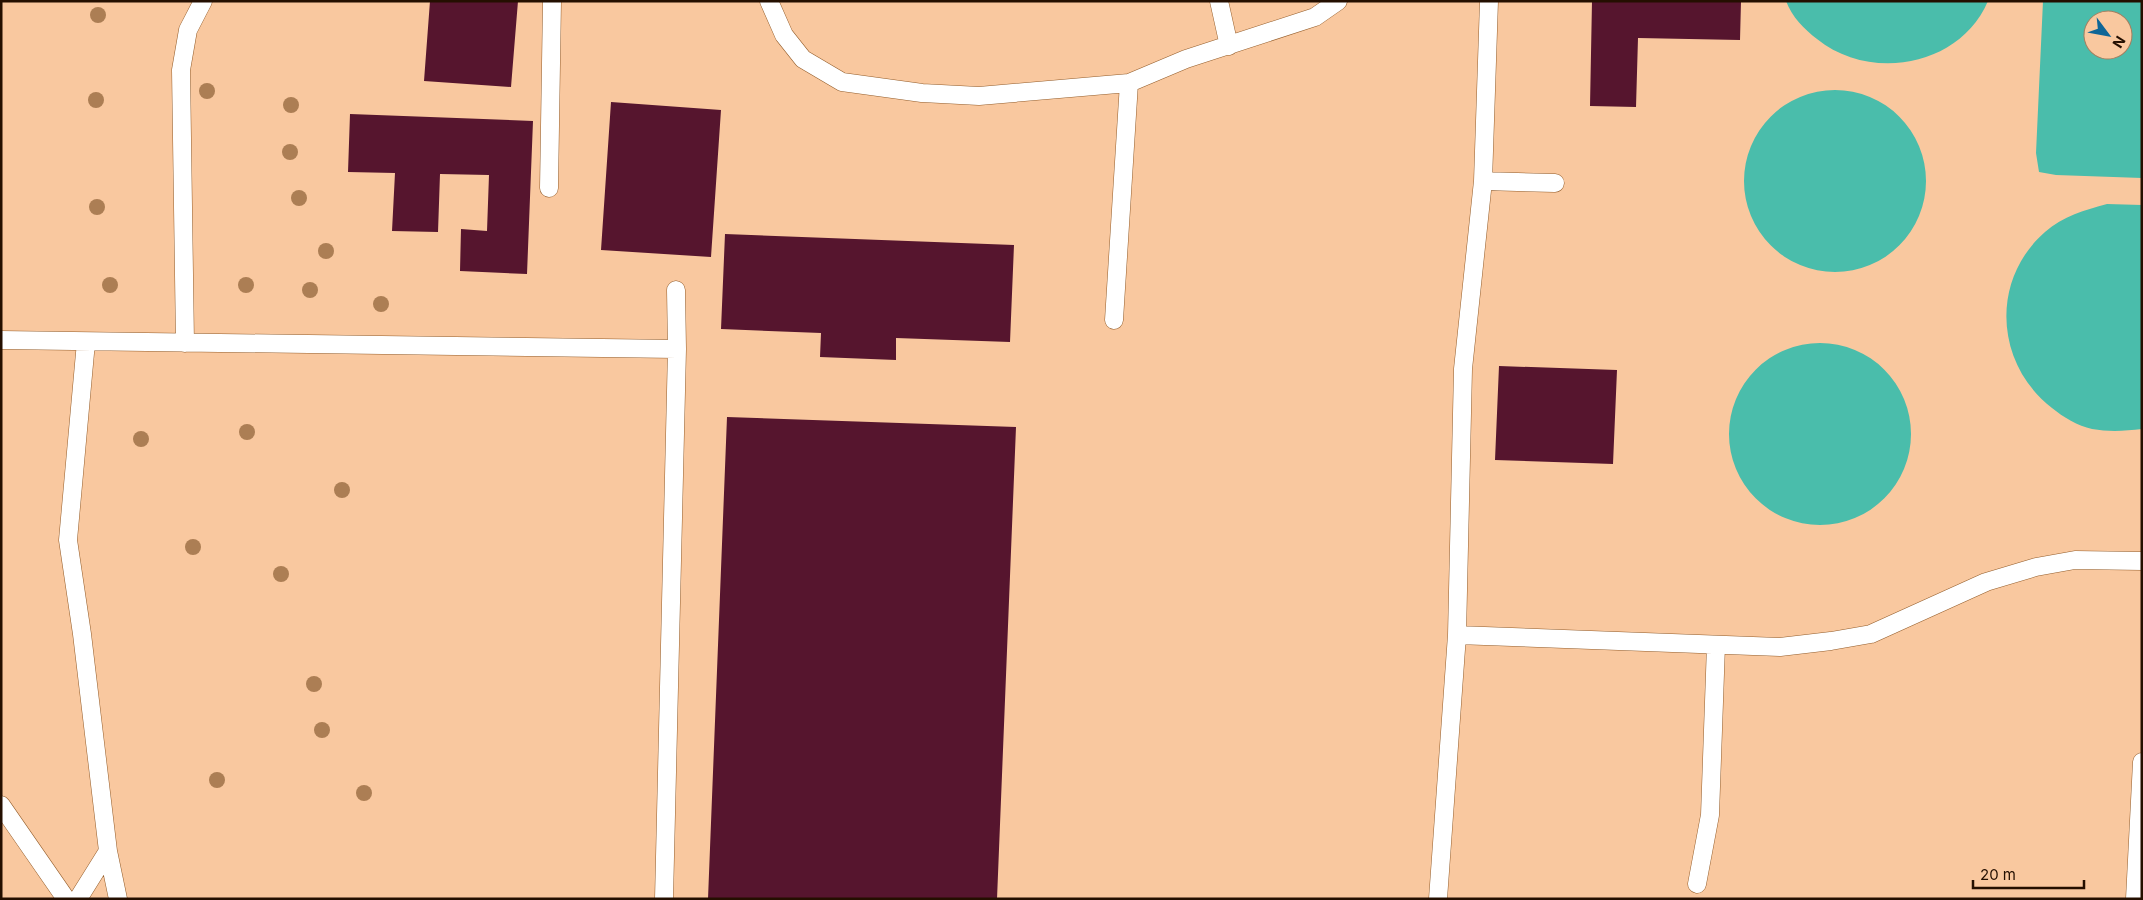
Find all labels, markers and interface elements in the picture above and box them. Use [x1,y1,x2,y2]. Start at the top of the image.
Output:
north arrow [2083,10,2133,60]
text: N [2109,33,2129,51]
scale bar [1973,858,2084,890]
text: 20 m [1980,865,2016,884]

